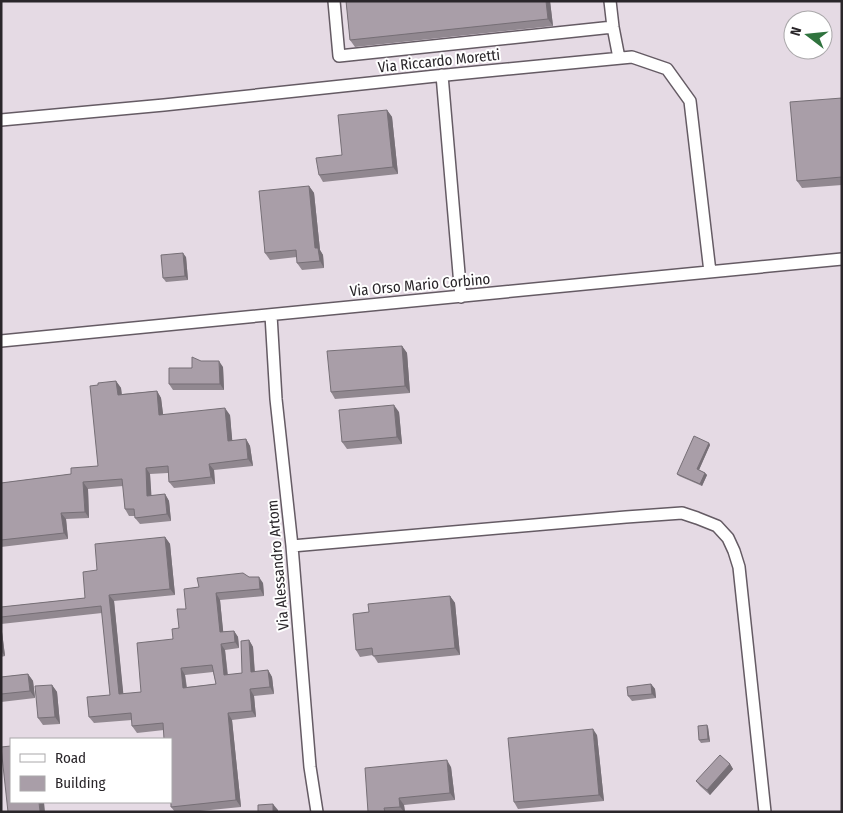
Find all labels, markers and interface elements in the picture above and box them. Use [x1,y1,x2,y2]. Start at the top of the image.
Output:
north arrow [783,10,833,60]
text: N [787,25,805,38]
street label: Via Riccardo Moretti [377,46,501,76]
street label: Via Orso Mario Corbino [349,270,491,300]
street label: Via Alessandro Artom [263,499,293,631]
legend [10,738,172,803]
text: Road [55,749,86,767]
text: Building [55,774,106,792]

